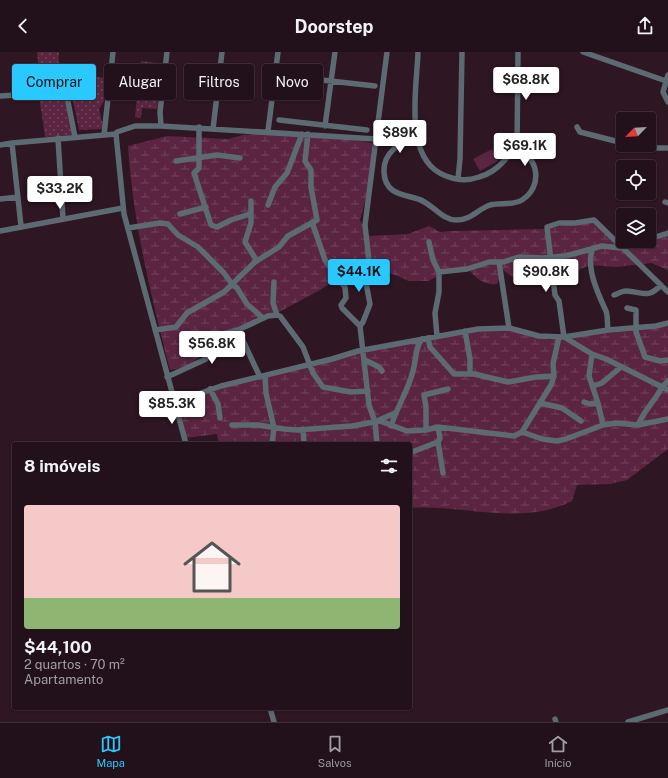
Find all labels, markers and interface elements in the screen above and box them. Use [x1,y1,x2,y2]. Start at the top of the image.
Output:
icon: back [12,15,34,37]
icon: share [634,15,656,37]
text: Doorstep [295,16,374,37]
chip: Comprar [12,64,96,100]
chip: Alugar [104,64,176,100]
chip: Filtros [184,64,254,100]
chip: Novo [262,64,323,100]
pin: $68.8K [493,67,559,101]
text: $68.8K [502,72,550,87]
north arrow [616,112,656,152]
map controls [616,112,656,248]
pin: $89K [376,120,424,154]
text: $89K [382,125,418,140]
pin: $69.1K [492,133,558,167]
text: $69.1K [503,138,547,153]
button: locate [616,160,656,200]
pin: $33.2K [27,176,93,210]
text: $33.2K [36,181,84,196]
button: layers [616,208,656,248]
pin: $44.1K [326,259,392,293]
pin: $90.8K [513,259,579,293]
text: $44.1K [337,264,381,279]
text: $90.8K [522,264,570,279]
pin: $56.8K [179,331,245,365]
text: $56.8K [188,336,236,351]
pin: $85.3K [139,391,205,425]
text: $85.3K [148,396,196,411]
icon: filters [378,455,400,477]
text: 8 imóveis [24,456,100,476]
icon: home [176,531,248,603]
text: $44,100 [24,637,92,657]
text: 2 quartos · 70 m² [24,657,125,672]
text: Apartamento [24,672,103,687]
tab: Mapa [96,733,125,769]
tab: Salvos [318,733,352,769]
tab: Início [545,733,571,769]

